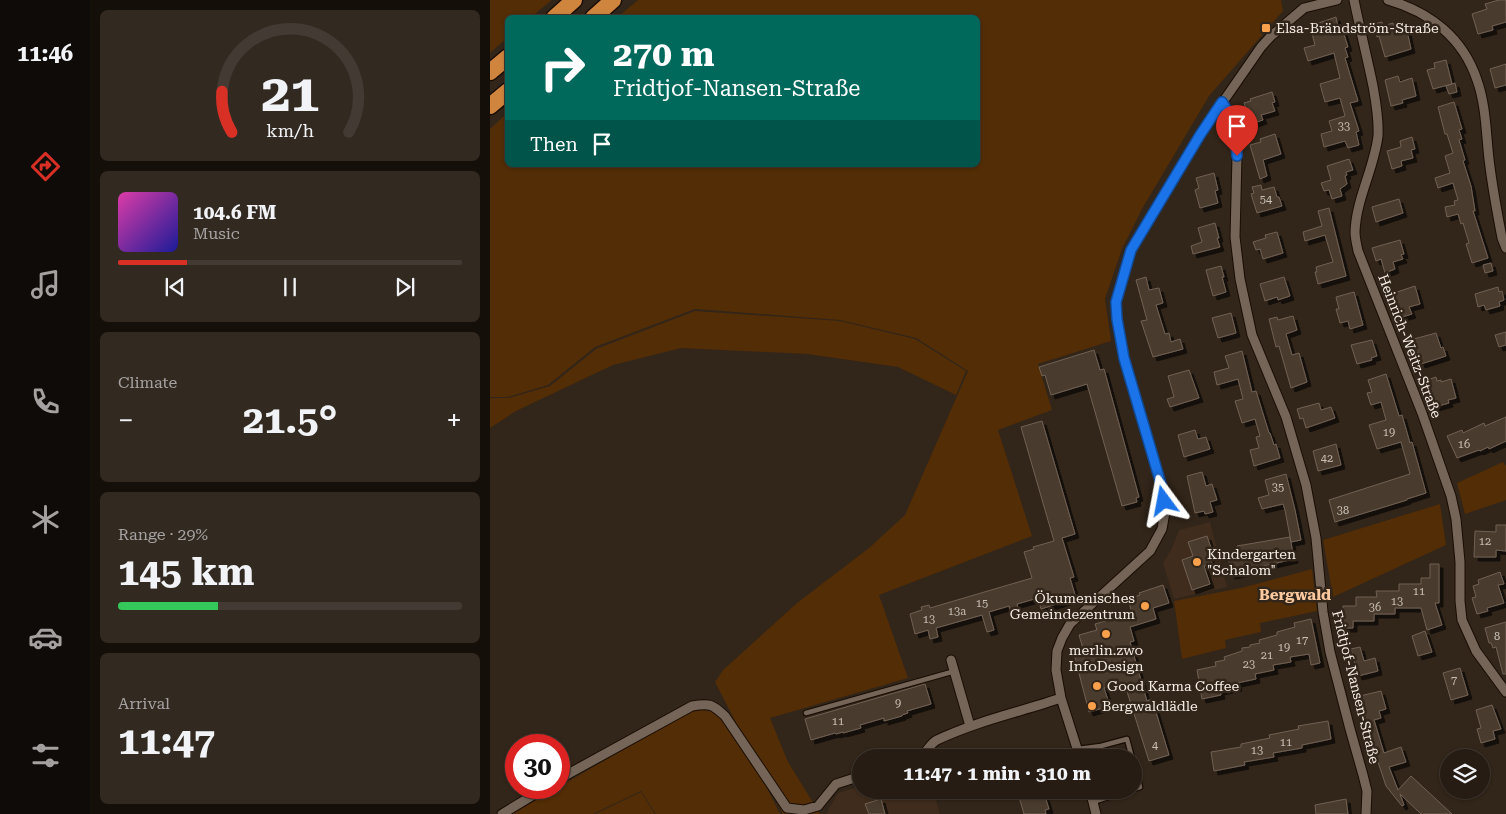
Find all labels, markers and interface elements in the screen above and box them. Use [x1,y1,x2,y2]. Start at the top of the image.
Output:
place label: Elsa-Brändström-Straße [1276,20,1439,36]
marker: Elsa-Brändström-Straße [1260,22,1272,34]
text: 270 m [613,34,714,75]
icon: right [530,35,595,100]
text: 11:46 [17,41,73,66]
text: 21 [261,63,319,124]
text: Fridtjof-Nansen-Straße [613,76,860,101]
pin [1216,105,1258,156]
icon: arrive [1223,112,1251,140]
text: km/h [266,120,314,141]
house number: 33 [1338,120,1350,133]
icon: arrive [588,130,616,158]
text: Then [530,133,578,156]
icon: directions [28,149,63,184]
house number: 54 [1260,193,1273,206]
text: 104.6 FM [193,201,276,224]
text: Music [193,224,240,243]
icon: music [28,267,63,302]
street label: Heinrich-Weitz-Straße [1375,272,1445,421]
icon: previous [161,273,189,301]
icon: pause [276,273,304,301]
icon: next [391,273,419,301]
text: Climate [118,373,177,392]
icon: phone [28,384,63,419]
text: 21.5° [243,398,337,442]
text: − [118,404,134,437]
text: + [446,404,462,437]
house number: 19 [1383,426,1395,439]
house number: 16 [1458,438,1470,451]
house number: 42 [1321,452,1333,465]
position arrow [1137,474,1189,526]
house number: 35 [1272,481,1284,494]
icon: climate [28,502,63,537]
house number: 38 [1337,504,1349,517]
text: Range · 29% [118,525,208,544]
house number: 12 [1479,535,1491,548]
place label: Kindergarten "Schalom" [1207,546,1296,578]
text: 145 km [118,550,254,594]
marker: Kindergarten "Schalom" [1191,556,1203,568]
house number: 11 [1413,585,1425,598]
district label: Bergwald [1259,586,1331,604]
place label: Ökumenisches Gemeindezentrum [1010,590,1135,622]
house number: 13 [1391,595,1403,608]
house number: 15 [976,597,988,610]
marker: Ökumenisches Gemeindezentrum [1139,600,1151,612]
house number: 36 [1369,601,1381,614]
house number: 13a [948,605,966,618]
street label: Fridtjof-Nansen-Straße [1329,609,1383,766]
house number: 13 [923,613,935,626]
icon: car [28,620,63,655]
marker: merlin.zwo InfoDesign [1100,628,1112,640]
house number: 8 [1494,630,1500,643]
house number: 17 [1296,634,1308,647]
house number: 19 [1278,641,1290,654]
place label: merlin.zwo InfoDesign [1069,642,1143,674]
house number: 21 [1261,649,1273,662]
house number: 23 [1243,658,1255,671]
house number: 7 [1451,674,1457,687]
place label: Good Karma Coffee [1107,678,1240,694]
marker: Good Karma Coffee [1091,680,1103,692]
text: Arrival [118,694,170,713]
house number: 9 [895,697,901,710]
place label: Bergwaldlädle [1102,698,1198,714]
marker: Bergwaldlädle [1086,700,1098,712]
house number: 11 [832,715,844,728]
text: 11:47 [118,719,215,763]
speed limit sign: 30 [505,734,570,799]
house number: 11 [1280,736,1292,749]
icon: filters [28,738,63,773]
house number: 4 [1152,739,1159,752]
house number: 13 [1251,744,1263,757]
map controls [1440,749,1490,799]
button: layers [1440,749,1490,799]
text: 11:47 · 1 min · 310 m [903,762,1091,785]

